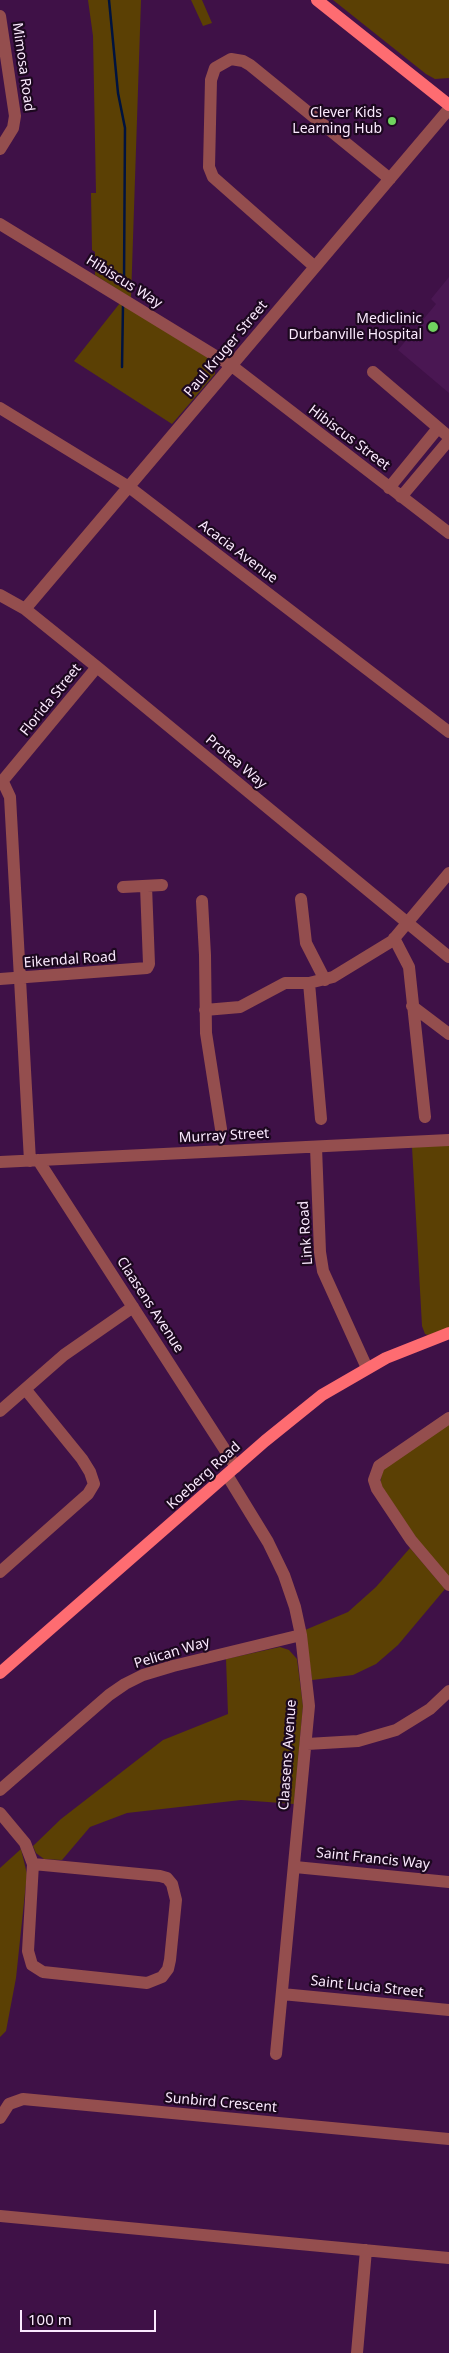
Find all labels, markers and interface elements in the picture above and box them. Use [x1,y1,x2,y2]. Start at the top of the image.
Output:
street label: Mimosa Road [8,21,38,113]
place label: Clever Kids Learning Hub [292,105,382,138]
marker: Clever Kids Learning Hub [386,115,398,127]
street label: Hibiscus Way [83,252,165,312]
street label: Paul Kruger Street [181,298,271,400]
place label: Mediclinic Durbanville Hospital [288,311,422,344]
marker: Mediclinic Durbanville Hospital [426,320,440,334]
street label: Hibiscus Street [305,402,393,474]
street label: Acacia Avenue [195,517,281,587]
street label: Florida Street [17,661,85,739]
street label: Protea Way [202,732,270,792]
street label: Eikendal Road [23,948,117,972]
street label: Murray Street [178,1125,270,1147]
street label: Link Road [295,1200,317,1266]
street label: Claasens Avenue [113,1254,187,1356]
street label: Koeberg Road [164,1439,244,1513]
street label: Pelican Way [132,1634,212,1672]
street label: Claasens Avenue [276,1699,300,1811]
street label: Saint Francis Way [315,1845,431,1873]
street label: Saint Lucia Street [310,1973,424,2001]
street label: Sunbird Crescent [164,2090,278,2116]
scale bar [22,2300,159,2332]
text: 100 m [28,2309,72,2329]

